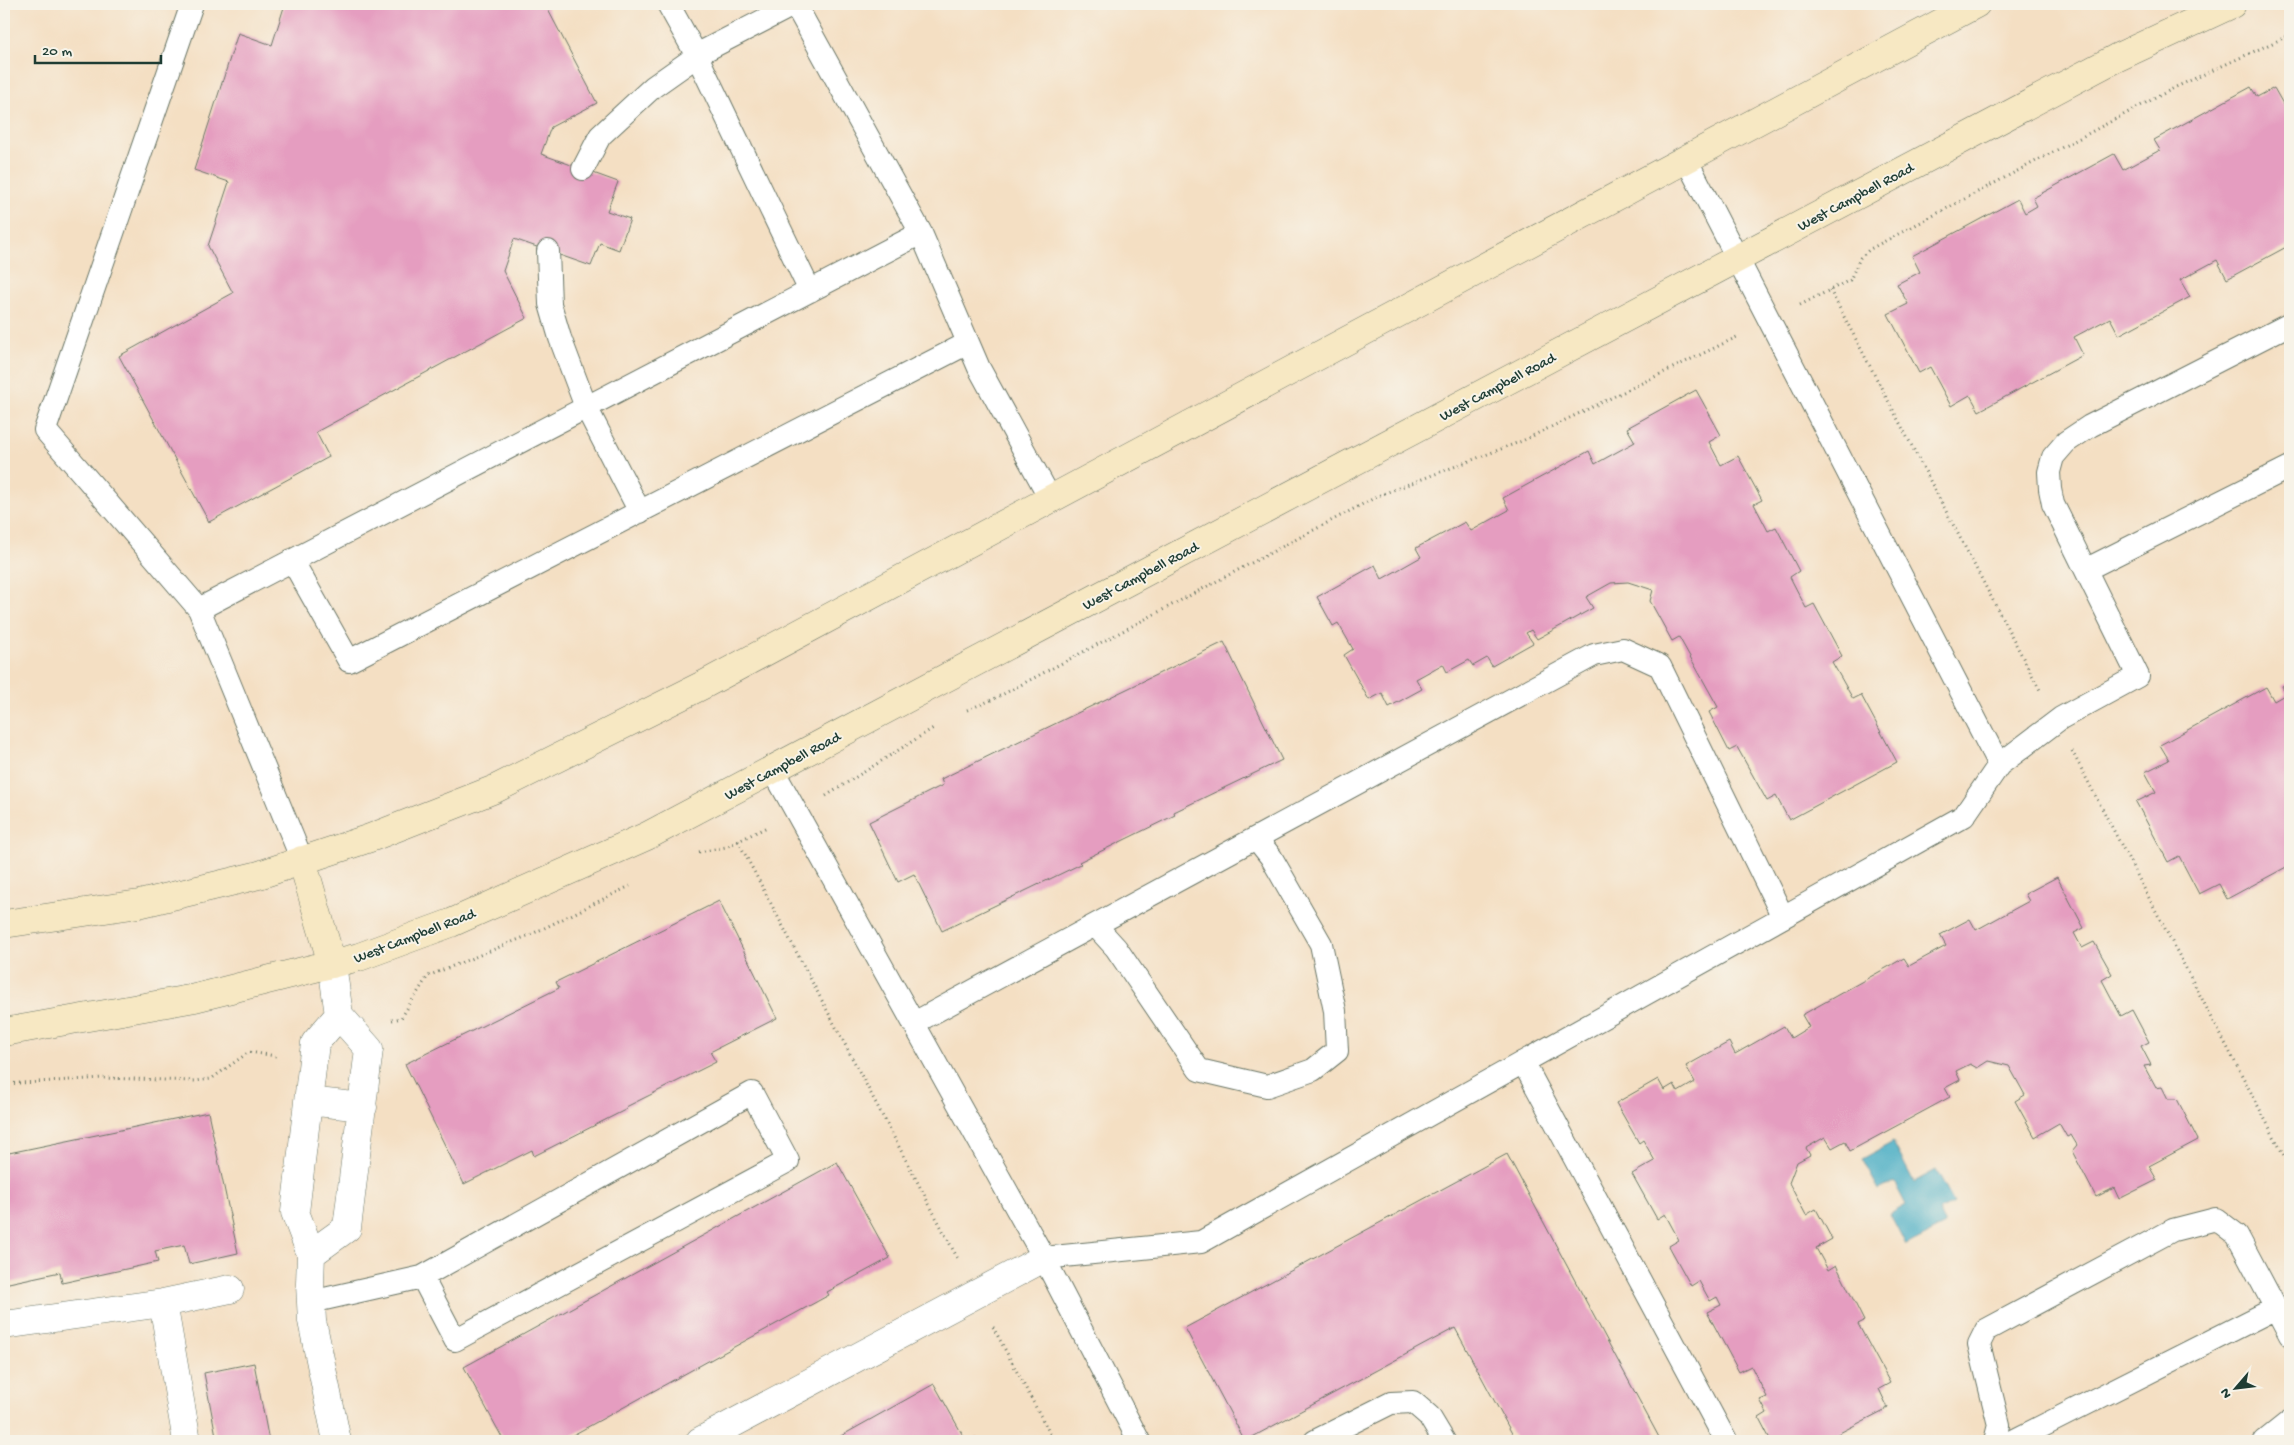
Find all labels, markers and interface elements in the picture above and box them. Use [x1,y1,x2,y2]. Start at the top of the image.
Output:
scale bar [35,32,161,64]
text: 20 m [42,43,72,61]
street label: West Campbell Road [1795,159,1918,236]
street label: West Campbell Road [1437,349,1560,426]
street label: West Campbell Road [1080,538,1203,615]
street label: West Campbell Road [722,728,845,805]
street label: West Campbell Road [351,905,479,968]
north arrow [2212,1362,2262,1412]
text: N [2217,1385,2236,1401]

